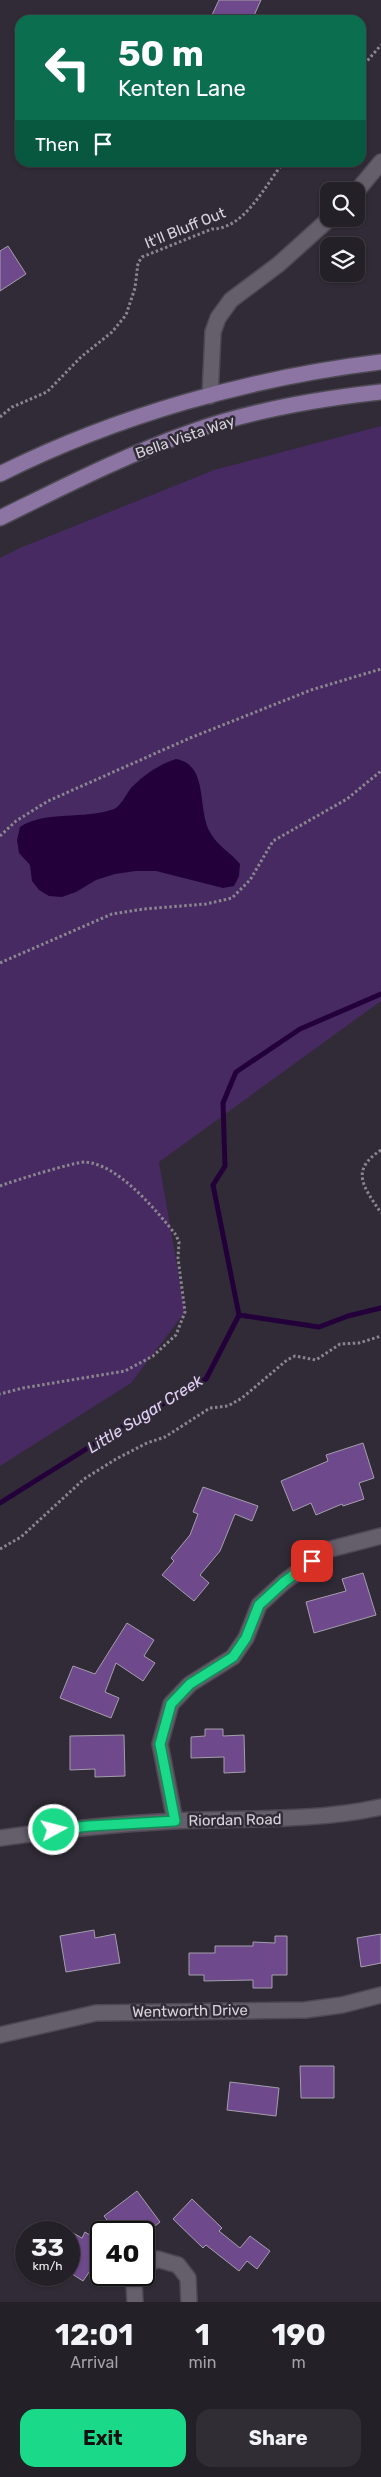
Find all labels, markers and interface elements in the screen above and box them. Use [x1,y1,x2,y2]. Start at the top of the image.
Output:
text: 50 m [118,33,204,75]
icon: left [35,35,100,100]
text: Kenten Lane [118,75,246,102]
icon: arrive [89,130,117,158]
text: Then [35,133,79,156]
map controls [320,182,365,282]
button: search [320,182,365,227]
street label: It'll Bluff Out [142,204,228,252]
button: layers [320,237,365,282]
street label: Bella Vista Way [133,412,237,462]
water label: Little Sugar Creek [84,1370,207,1457]
pin [291,1540,333,1582]
icon: arrive [298,1547,326,1575]
position arrow [27,1803,79,1855]
street label: Riordan Road [188,1810,282,1830]
street label: Wentworth Drive [132,2001,248,2021]
speed limit sign: 40 [90,2221,155,2286]
text: 33 [31,2233,64,2262]
text: km/h [33,2259,62,2273]
text: 12:01 [55,2317,134,2353]
text: 1 [195,2317,210,2353]
text: 190 [271,2317,326,2353]
text: Arrival [70,2353,118,2372]
text: min [189,2353,216,2372]
text: m [292,2353,306,2372]
button: Exit [20,2409,186,2467]
button: Share [196,2409,361,2467]

